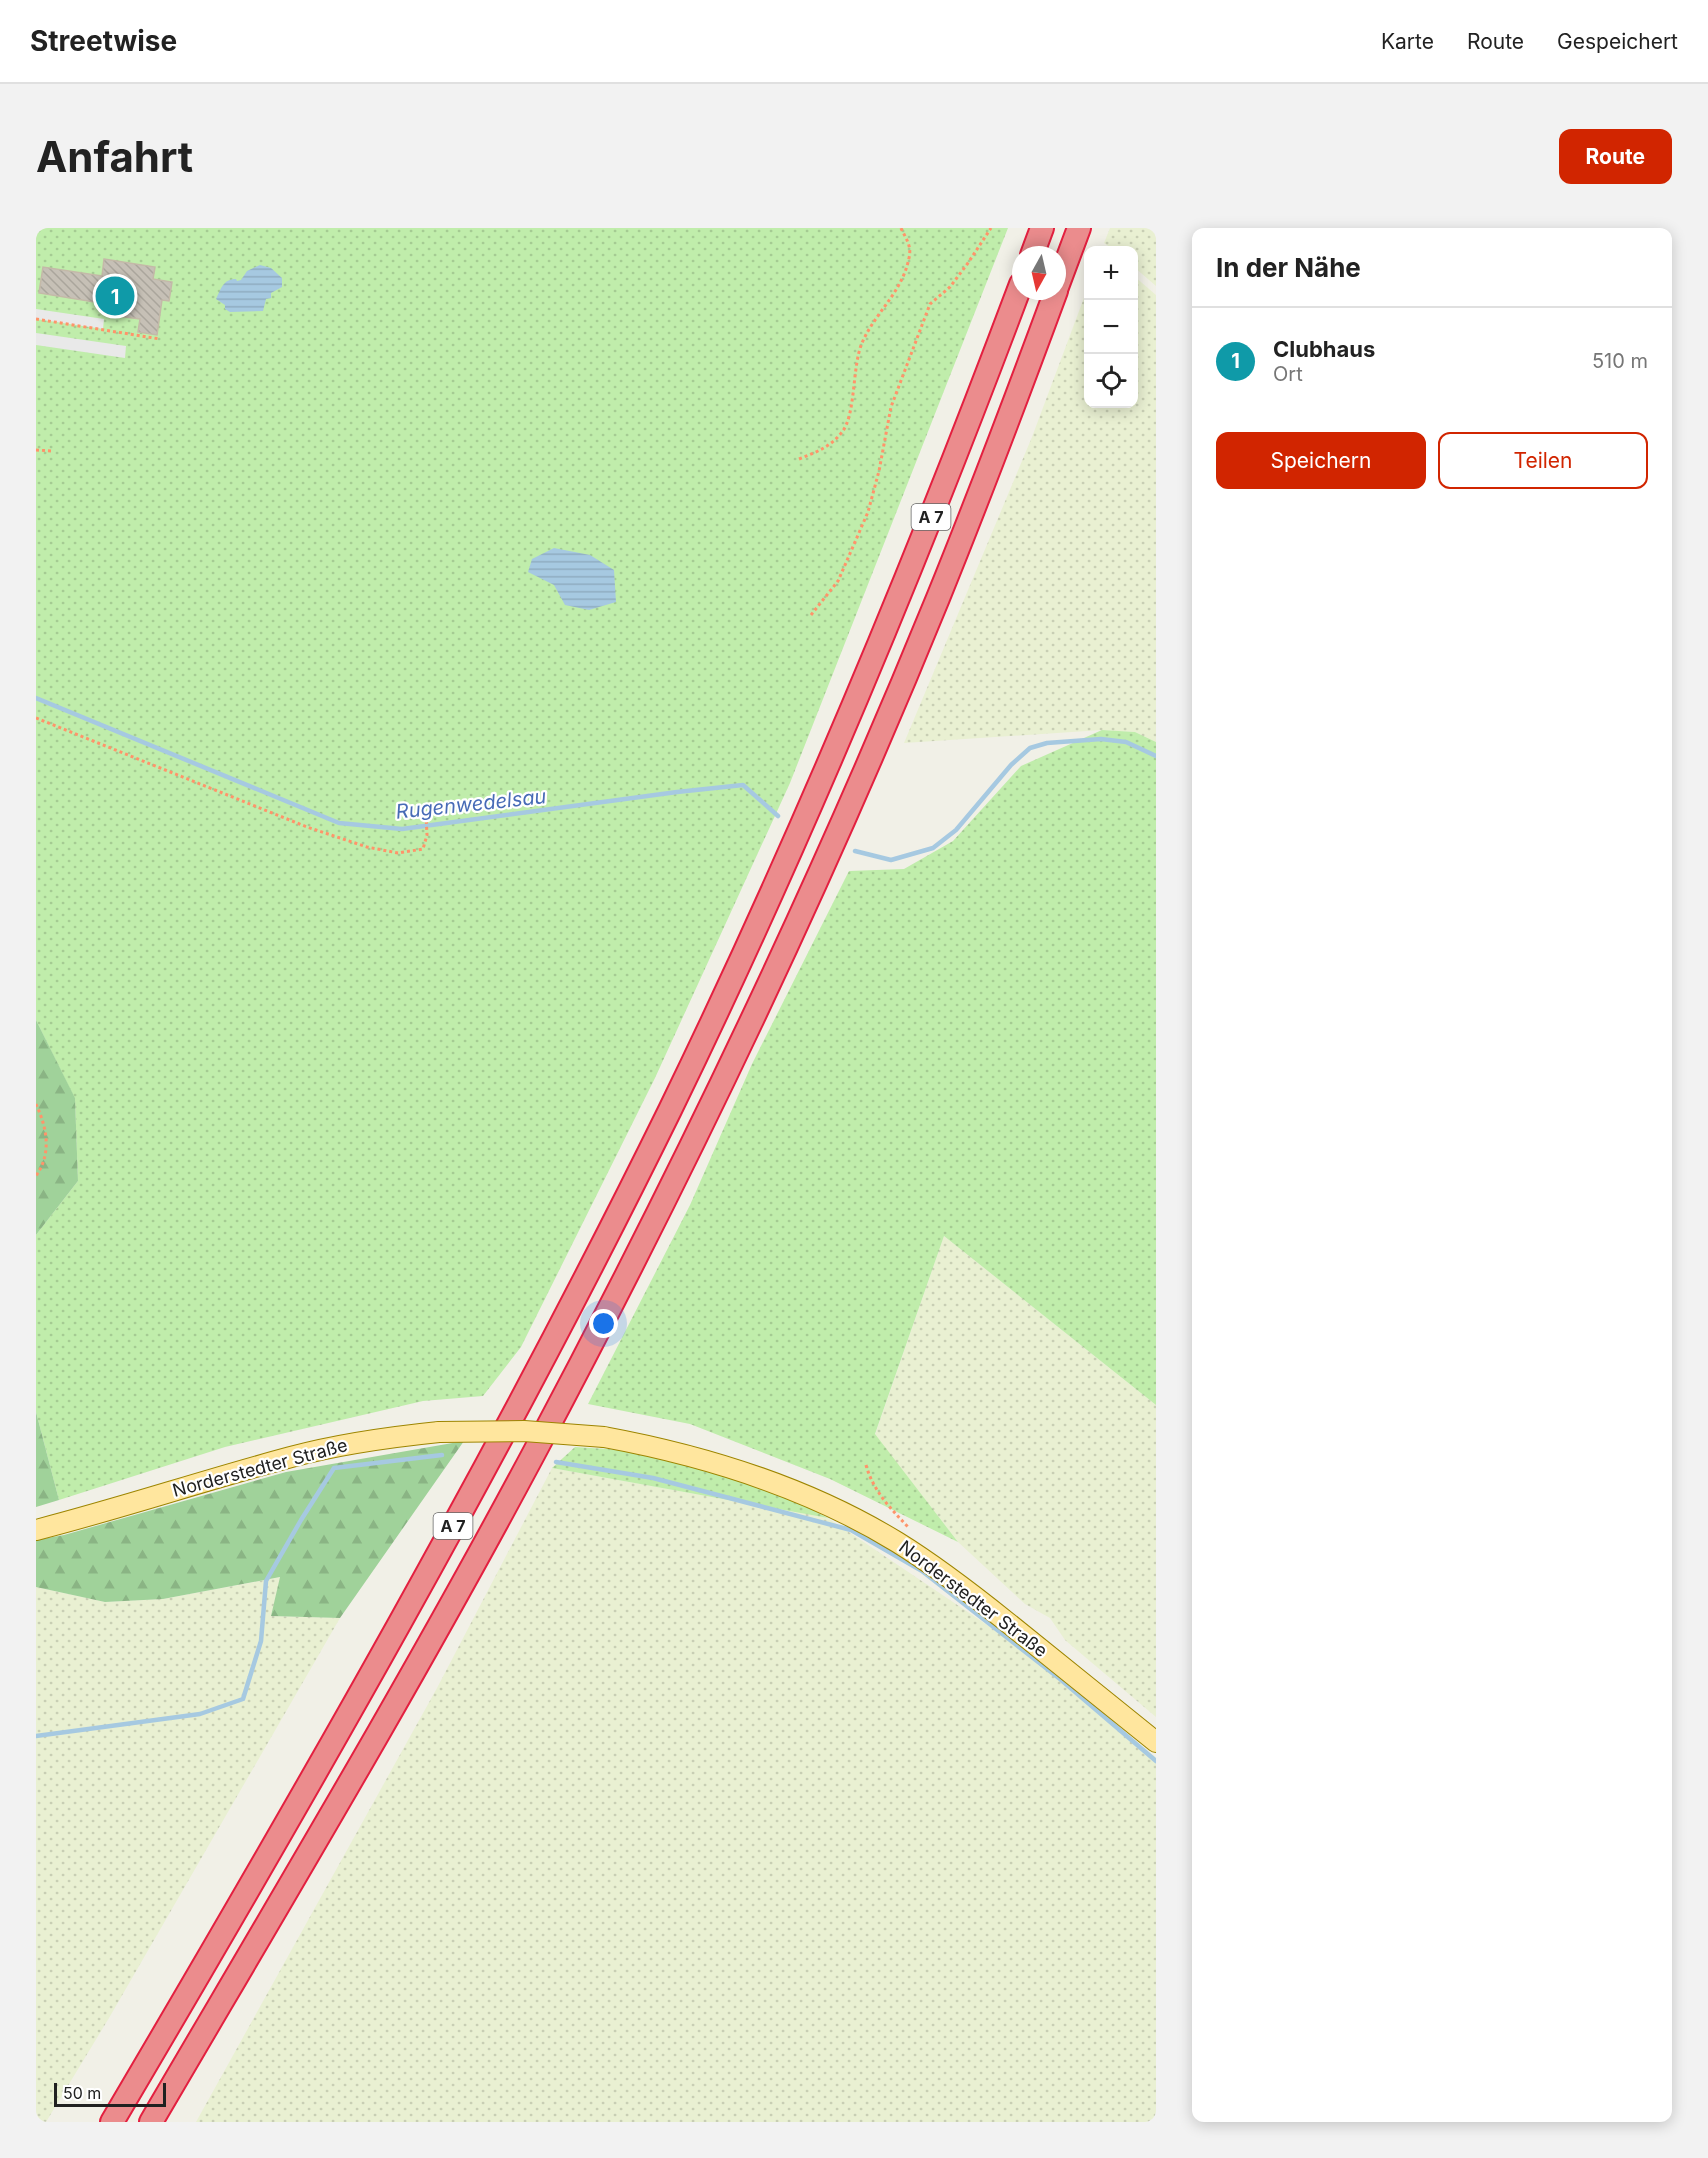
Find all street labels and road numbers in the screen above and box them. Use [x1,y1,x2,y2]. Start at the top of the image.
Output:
road number: A 7 [912,504,950,530]
street label: Norderstedter Straße [170,1434,350,1501]
road number: A 7 [434,1513,472,1539]
street label: Norderstedter Straße [895,1536,1052,1661]

